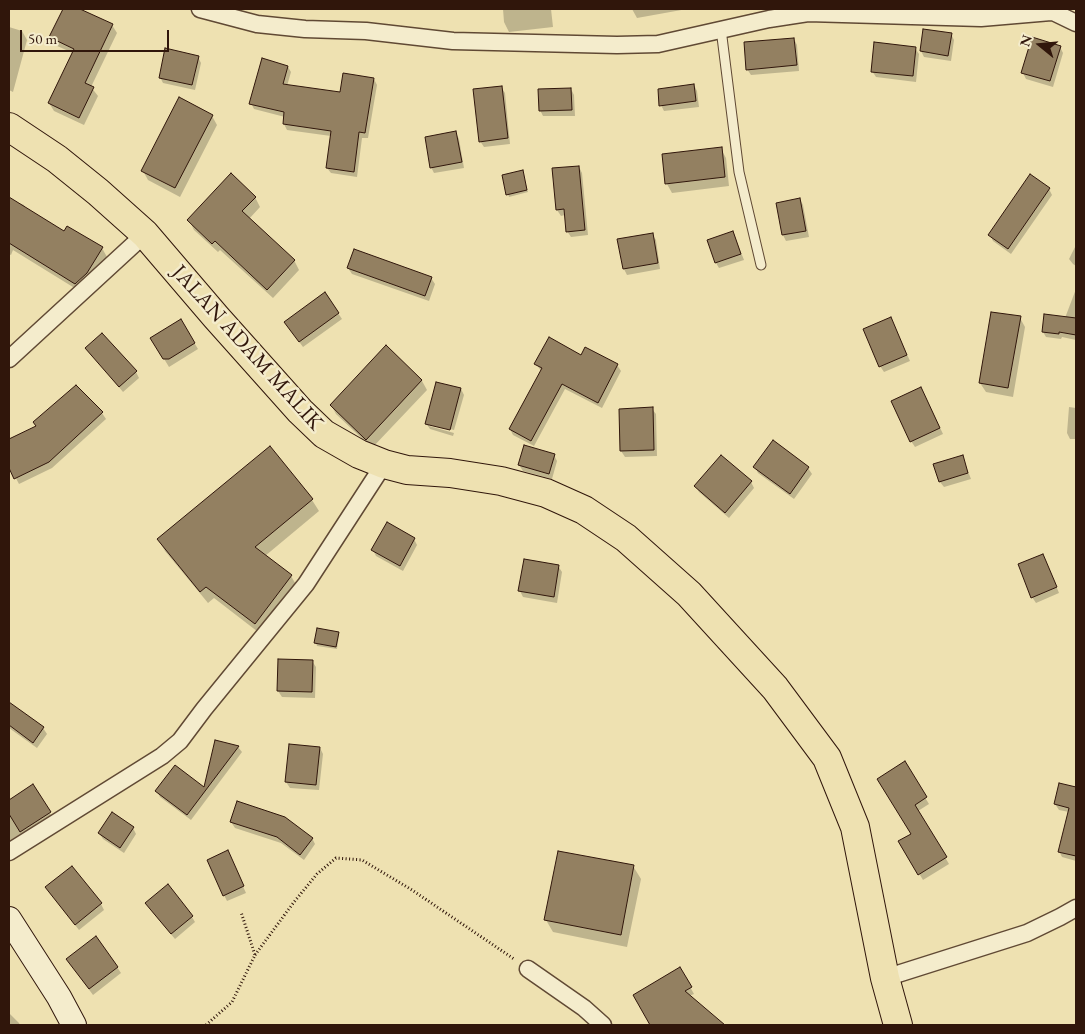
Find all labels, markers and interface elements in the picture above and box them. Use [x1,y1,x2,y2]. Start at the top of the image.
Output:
scale bar [22,20,171,52]
north arrow [1015,20,1065,70]
text: 50 m [28,29,57,48]
text: N [1015,33,1036,49]
street label: JALAN ADAM MALIK [166,260,328,436]

